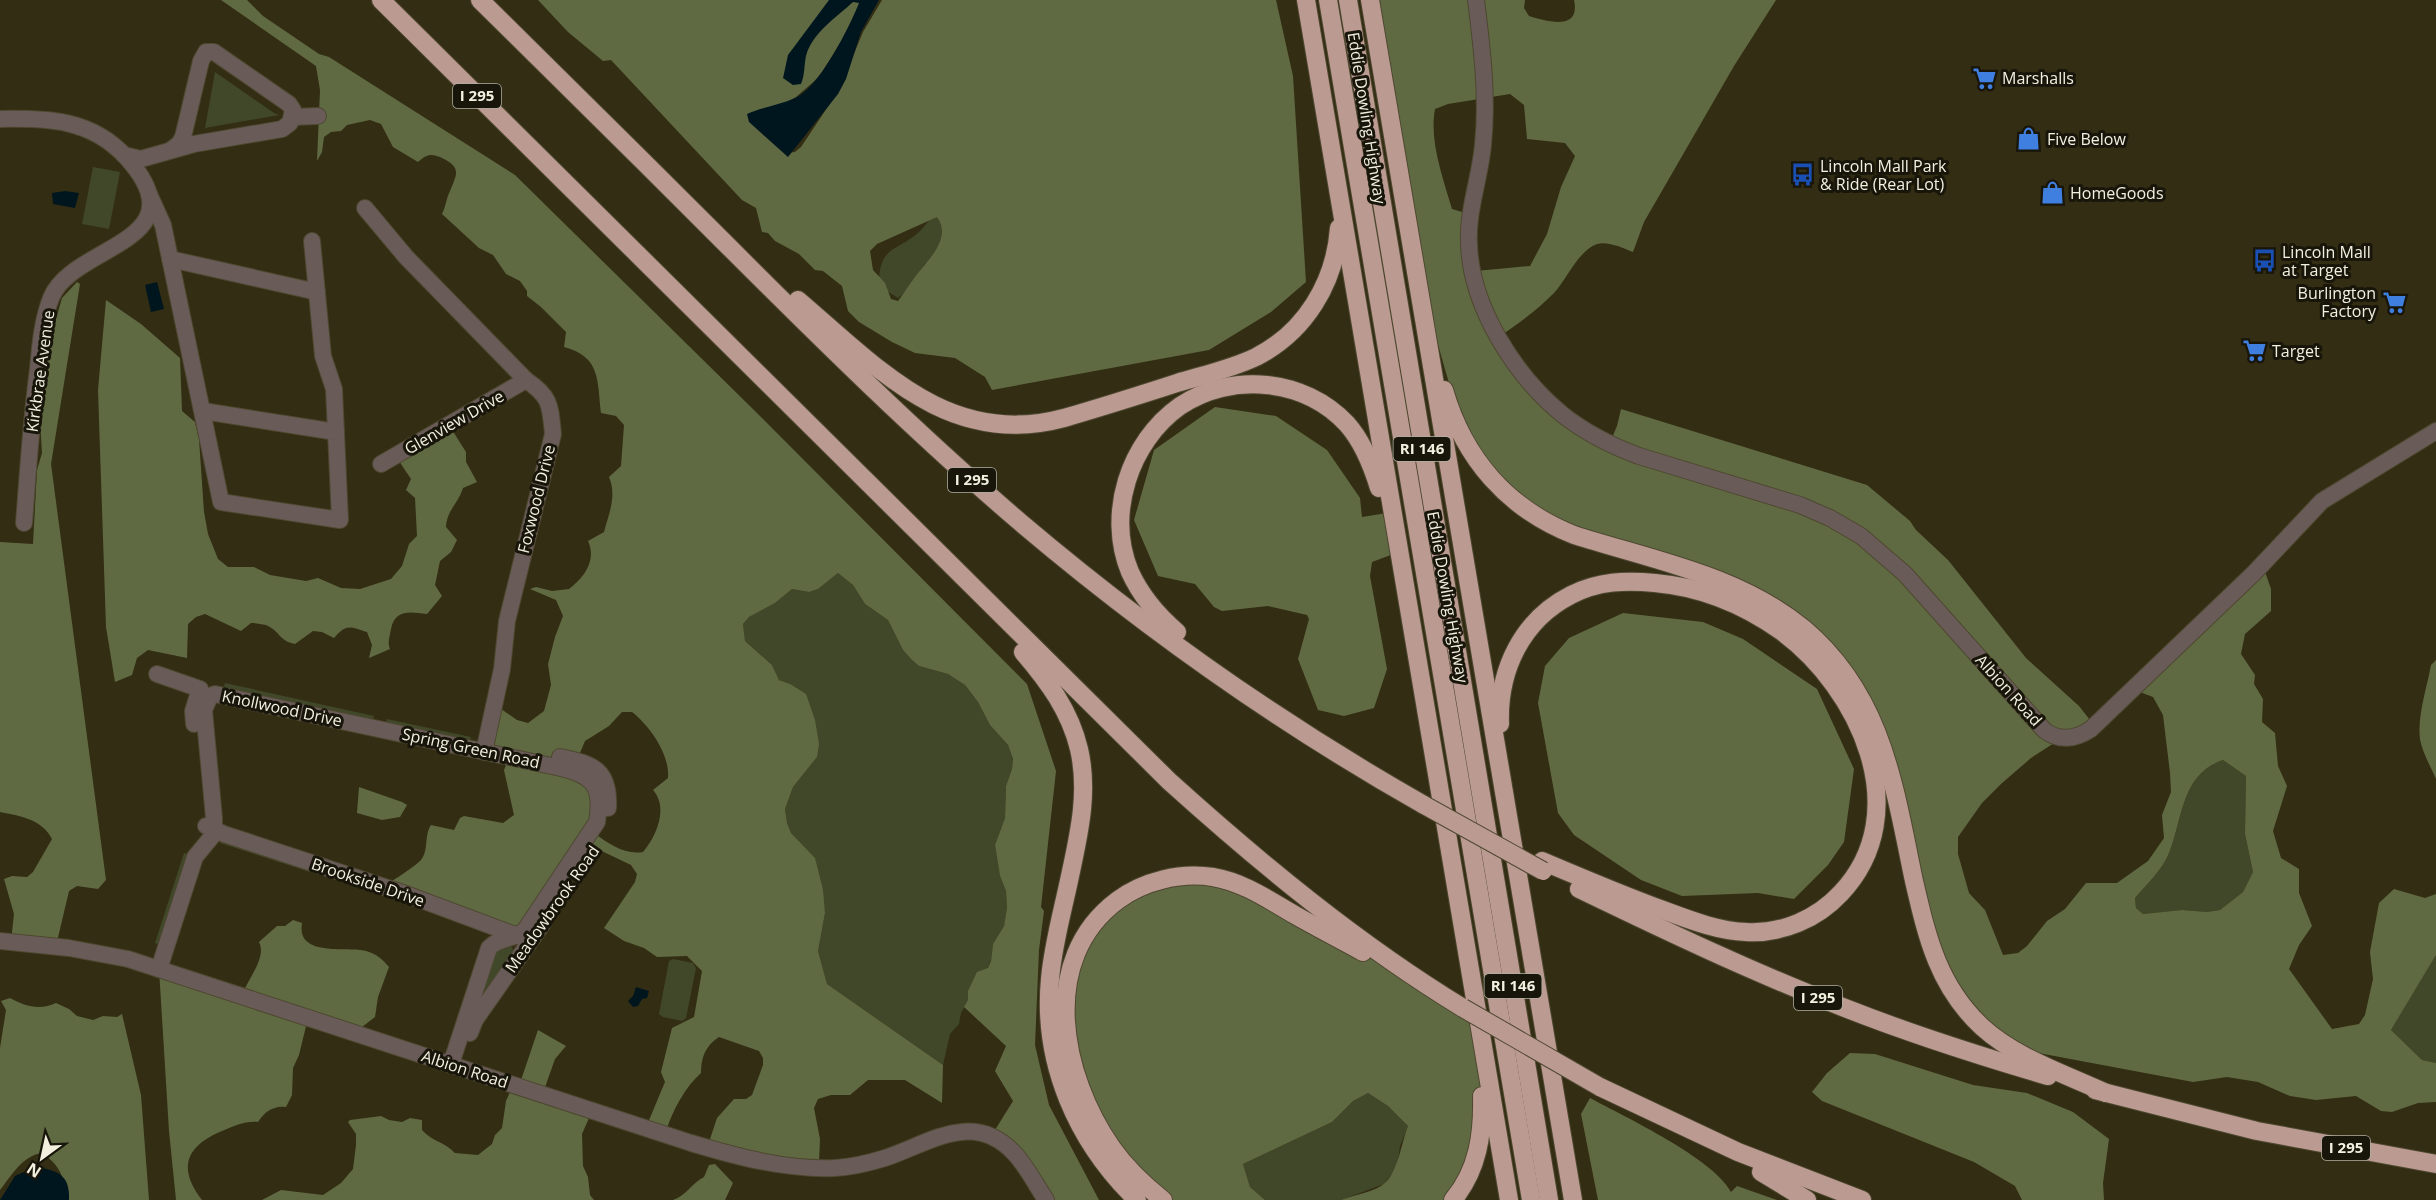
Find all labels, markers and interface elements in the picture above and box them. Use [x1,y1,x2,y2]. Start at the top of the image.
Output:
street label: Eddie Dowling Highway [1343,31,1392,206]
supermarket icon: Marshalls [1971,65,1997,91]
place label: Marshalls [2002,67,2074,89]
road number: I 295 [453,84,501,108]
shop icon: Five Below [2016,126,2042,152]
place label: Five Below [2047,128,2126,150]
place label: Lincoln Mall Park & Ride (Rear Lot) [1820,155,1947,195]
bus stop icon: Lincoln Mall Park & Ride (Rear Lot) [1789,162,1815,188]
shop icon: HomeGoods [2039,180,2065,206]
place label: HomeGoods [2070,182,2164,204]
place label: Lincoln Mall at Target [2282,241,2371,281]
bus stop icon: Lincoln Mall at Target [2251,248,2277,274]
place label: Burlington Factory [2298,282,2377,322]
supermarket icon: Burlington Factory [2381,289,2407,315]
street label: Kirkbrae Avenue [21,309,59,433]
supermarket icon: Target [2241,338,2267,364]
place label: Target [2272,340,2320,362]
street label: Glenview Drive [400,385,508,459]
road number: RI 146 [1394,437,1450,461]
street label: Foxwood Drive [512,442,560,556]
road number: I 295 [948,468,996,492]
street label: Eddie Dowling Highway [1422,510,1474,685]
street label: Albion Road [1971,649,2047,731]
street label: Knollwood Drive [220,685,344,731]
street label: Spring Green Road [400,723,542,773]
street label: Meadowbrook Road [500,841,604,977]
street label: Brookside Drive [308,852,428,912]
road number: RI 146 [1484,974,1541,998]
road number: I 295 [1794,986,1842,1010]
street label: Albion Road [419,1045,511,1093]
north arrow [12,1128,72,1188]
road number: I 295 [2322,1136,2370,1160]
text: N [22,1158,45,1183]

